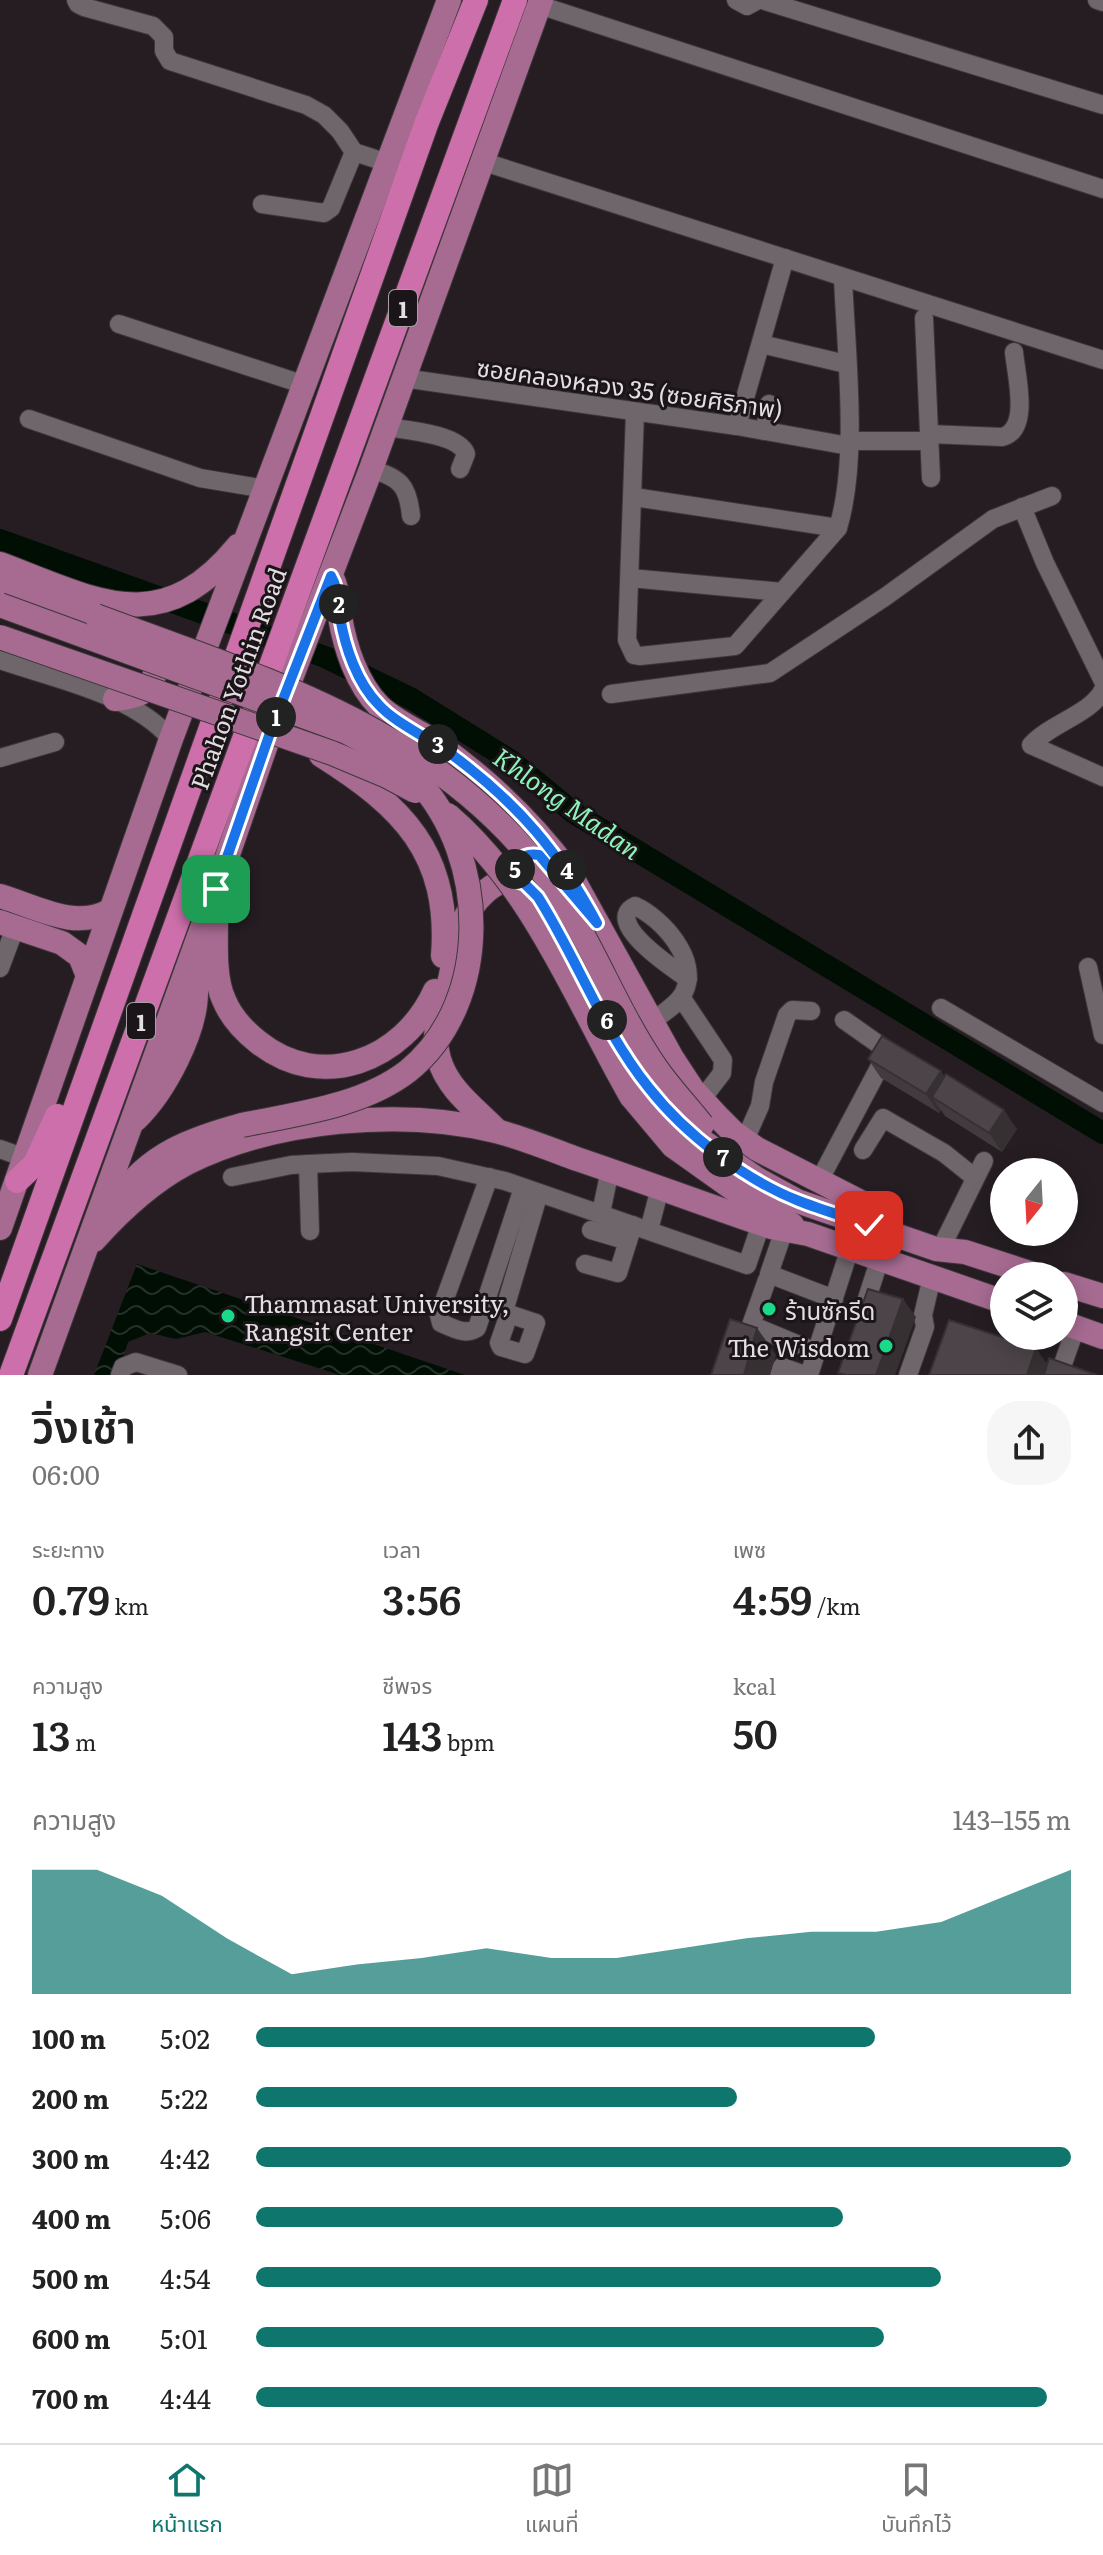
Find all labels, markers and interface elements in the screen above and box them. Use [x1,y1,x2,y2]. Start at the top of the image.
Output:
road number: 1 [389,290,417,326]
street label: ซอยคลองหลวง 35 (ซอยศิริภาพ) [475,348,785,426]
street label: Phahon Yothin Road [180,561,294,794]
pin: 2 [319,584,359,624]
text: 2 [333,587,345,620]
pin: 1 [256,697,296,737]
text: 1 [271,700,281,733]
pin: 3 [418,724,458,764]
text: 3 [432,727,444,760]
water label: Khlong Madan [486,737,650,868]
pin: 5 [495,849,535,889]
pin: 4 [547,850,587,890]
text: 5 [509,852,521,885]
text: 4 [560,853,574,886]
pin [182,855,250,923]
icon: arrive [194,867,238,911]
pin: 6 [587,1000,627,1040]
road number: 1 [127,1003,155,1039]
text: 6 [601,1003,613,1036]
pin: 7 [703,1137,743,1177]
text: 7 [717,1140,729,1173]
north arrow [990,1158,1078,1246]
map controls [990,1158,1078,1350]
pin [835,1191,903,1259]
icon: check [847,1203,891,1247]
button: layers [990,1262,1078,1350]
place label: Thammasat University, Rangsit Center [244,1285,509,1348]
place label: ร้านซักรีด [785,1292,875,1327]
marker: ร้านซักรีด [760,1300,778,1318]
marker: Thammasat University, Rangsit Center [219,1307,237,1325]
place label: The Wisdom [727,1329,870,1364]
marker: The Wisdom [877,1337,895,1355]
text: วิ่งเช้า [32,1391,136,1457]
button: share [987,1401,1071,1485]
text: 06:00 [32,1454,100,1493]
text: ระยะทาง [32,1532,105,1565]
text: เวลา [382,1532,421,1565]
text: เพซ [733,1532,766,1565]
text: 0.79 [32,1568,110,1627]
text: 3:56 [382,1568,461,1627]
text: 4:59 [733,1568,812,1627]
text: km [110,1589,149,1622]
text: /km [812,1589,861,1622]
text: ความสูง [32,1668,103,1701]
text: ชีพจร [382,1668,432,1701]
text: kcal [733,1669,776,1702]
text: 50 [733,1702,778,1761]
text: 13 [32,1704,70,1763]
text: 143 [382,1704,443,1763]
text: m [70,1725,96,1758]
text: bpm [443,1725,495,1758]
text: ความสูง [32,1799,116,1838]
text: 143–155 m [953,1799,1071,1838]
text: 100 m [32,2018,106,2057]
text: 5:02 [160,2018,210,2057]
text: 200 m [32,2078,109,2117]
text: 5:22 [160,2078,208,2117]
text: 300 m [32,2138,110,2177]
text: 4:42 [160,2138,210,2177]
text: 400 m [32,2198,111,2237]
text: 5:06 [160,2198,211,2237]
text: 500 m [32,2258,109,2297]
text: 4:54 [160,2258,211,2297]
text: 600 m [32,2318,110,2357]
text: 5:01 [160,2318,207,2357]
text: 700 m [32,2378,109,2417]
text: 4:44 [160,2378,211,2417]
tab: หน้าแรก [151,2458,223,2542]
tab: แผนที่ [525,2458,579,2542]
tab: บันทึกไว้ [881,2458,952,2542]

